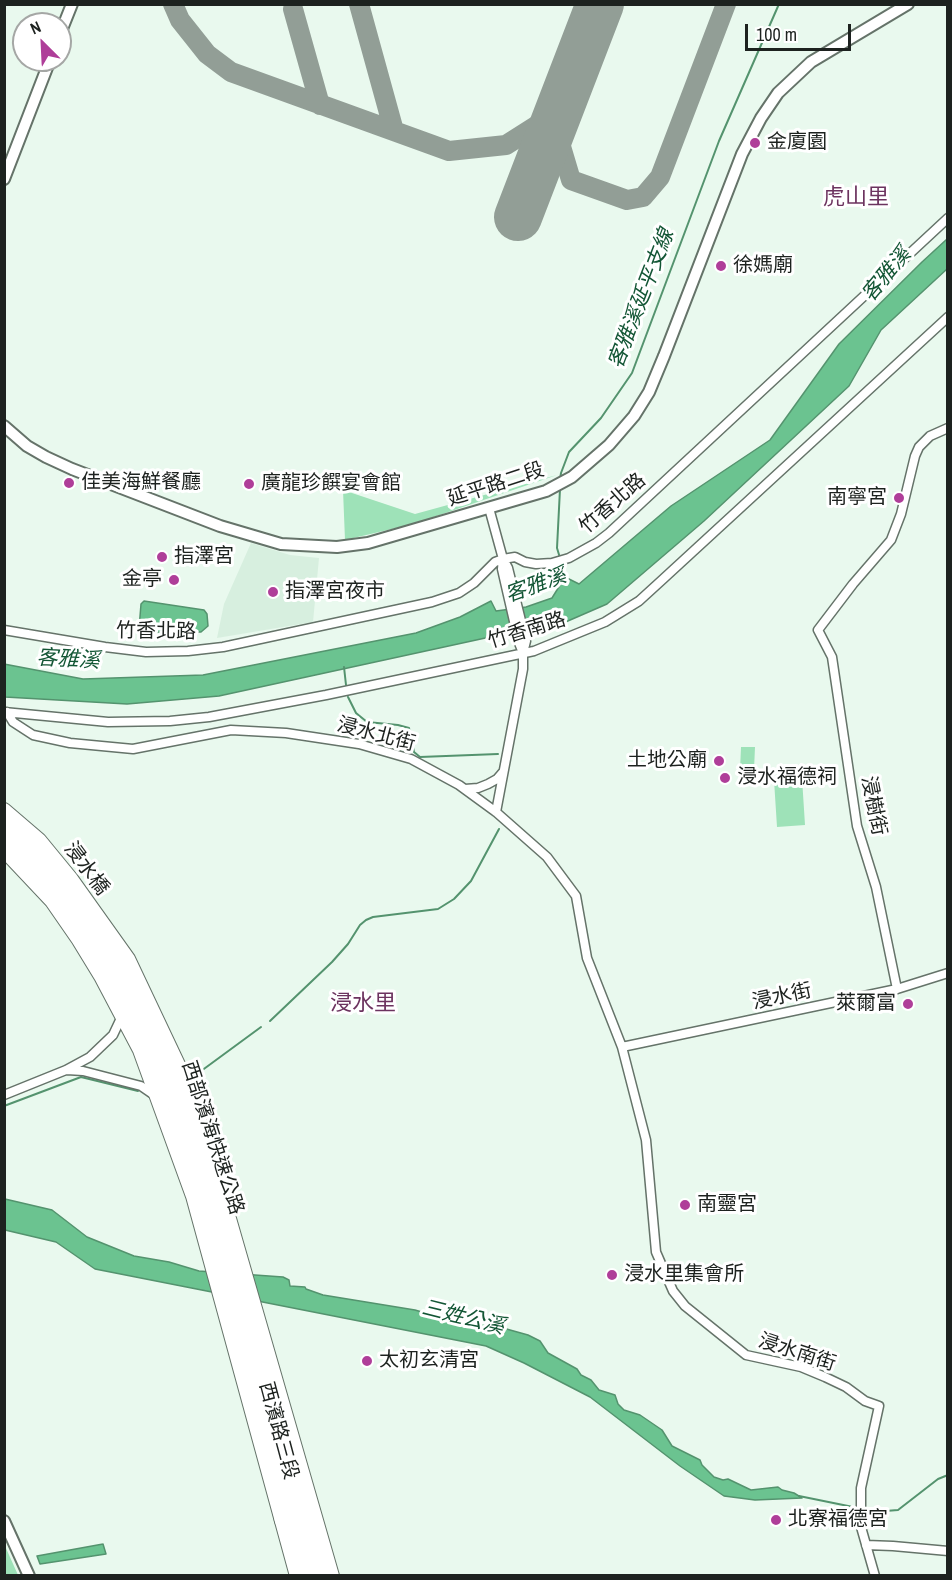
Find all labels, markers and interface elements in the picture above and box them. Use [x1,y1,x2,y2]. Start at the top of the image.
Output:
north arrow [12,12,72,72]
scale bar [748,12,854,50]
text: N [27,15,44,39]
text: 100 m [756,22,797,47]
place label: 金廈園 [767,131,827,155]
marker: 金廈園 [748,136,762,150]
district label: 虎山里 [823,185,889,211]
water label: 客雅溪延平支線 [604,226,680,372]
water label: 客雅溪 [857,243,917,307]
place label: 徐媽廟 [733,254,793,278]
marker: 徐媽廟 [714,259,728,273]
street label: 延平路二段 [445,458,547,512]
street label: 竹香北路 [575,469,651,539]
place label: 佳美海鮮餐廳 [81,471,201,495]
place label: 廣龍珍饌宴會館 [261,472,401,496]
marker: 佳美海鮮餐廳 [62,476,76,490]
marker: 廣龍珍饌宴會館 [242,477,256,491]
place label: 南寧宮 [827,486,887,510]
marker: 南寧宮 [892,491,906,505]
place label: 指澤宮 [174,545,234,569]
marker: 指澤宮 [155,550,169,564]
water label: 客雅溪 [502,563,570,609]
place label: 金亭 [122,568,162,592]
marker: 金亭 [167,573,181,587]
place label: 指澤宮夜市 [285,580,385,604]
marker: 指澤宮夜市 [266,585,280,599]
street label: 竹香南路 [485,608,569,654]
street label: 竹香北路 [116,619,196,645]
water label: 客雅溪 [36,646,100,674]
street label: 浸水北街 [334,713,418,757]
place label: 土地公廟 [627,749,707,773]
marker: 土地公廟 [712,754,726,768]
place label: 浸水福德祠 [737,766,837,790]
marker: 浸水福德祠 [718,771,732,785]
street label: 浸樹街 [855,774,891,838]
street label: 浸水橋 [58,838,114,900]
street label: 浸水街 [750,979,814,1015]
district label: 浸水里 [330,991,396,1017]
place label: 萊爾富 [836,992,896,1016]
marker: 萊爾富 [901,997,915,1011]
street label: 西部濱海快速公路 [176,1058,248,1218]
place label: 南靈宮 [697,1193,757,1217]
marker: 南靈宮 [678,1198,692,1212]
place label: 浸水里集會所 [624,1263,744,1287]
marker: 浸水里集會所 [605,1268,619,1282]
water label: 三姓公溪 [419,1296,507,1340]
street label: 浸水南街 [755,1329,839,1377]
place label: 太初玄清宮 [379,1349,479,1373]
marker: 太初玄清宮 [360,1354,374,1368]
street label: 西濱路三段 [253,1380,303,1482]
place label: 北寮福德宮 [788,1508,888,1532]
marker: 北寮福德宮 [769,1513,783,1527]

